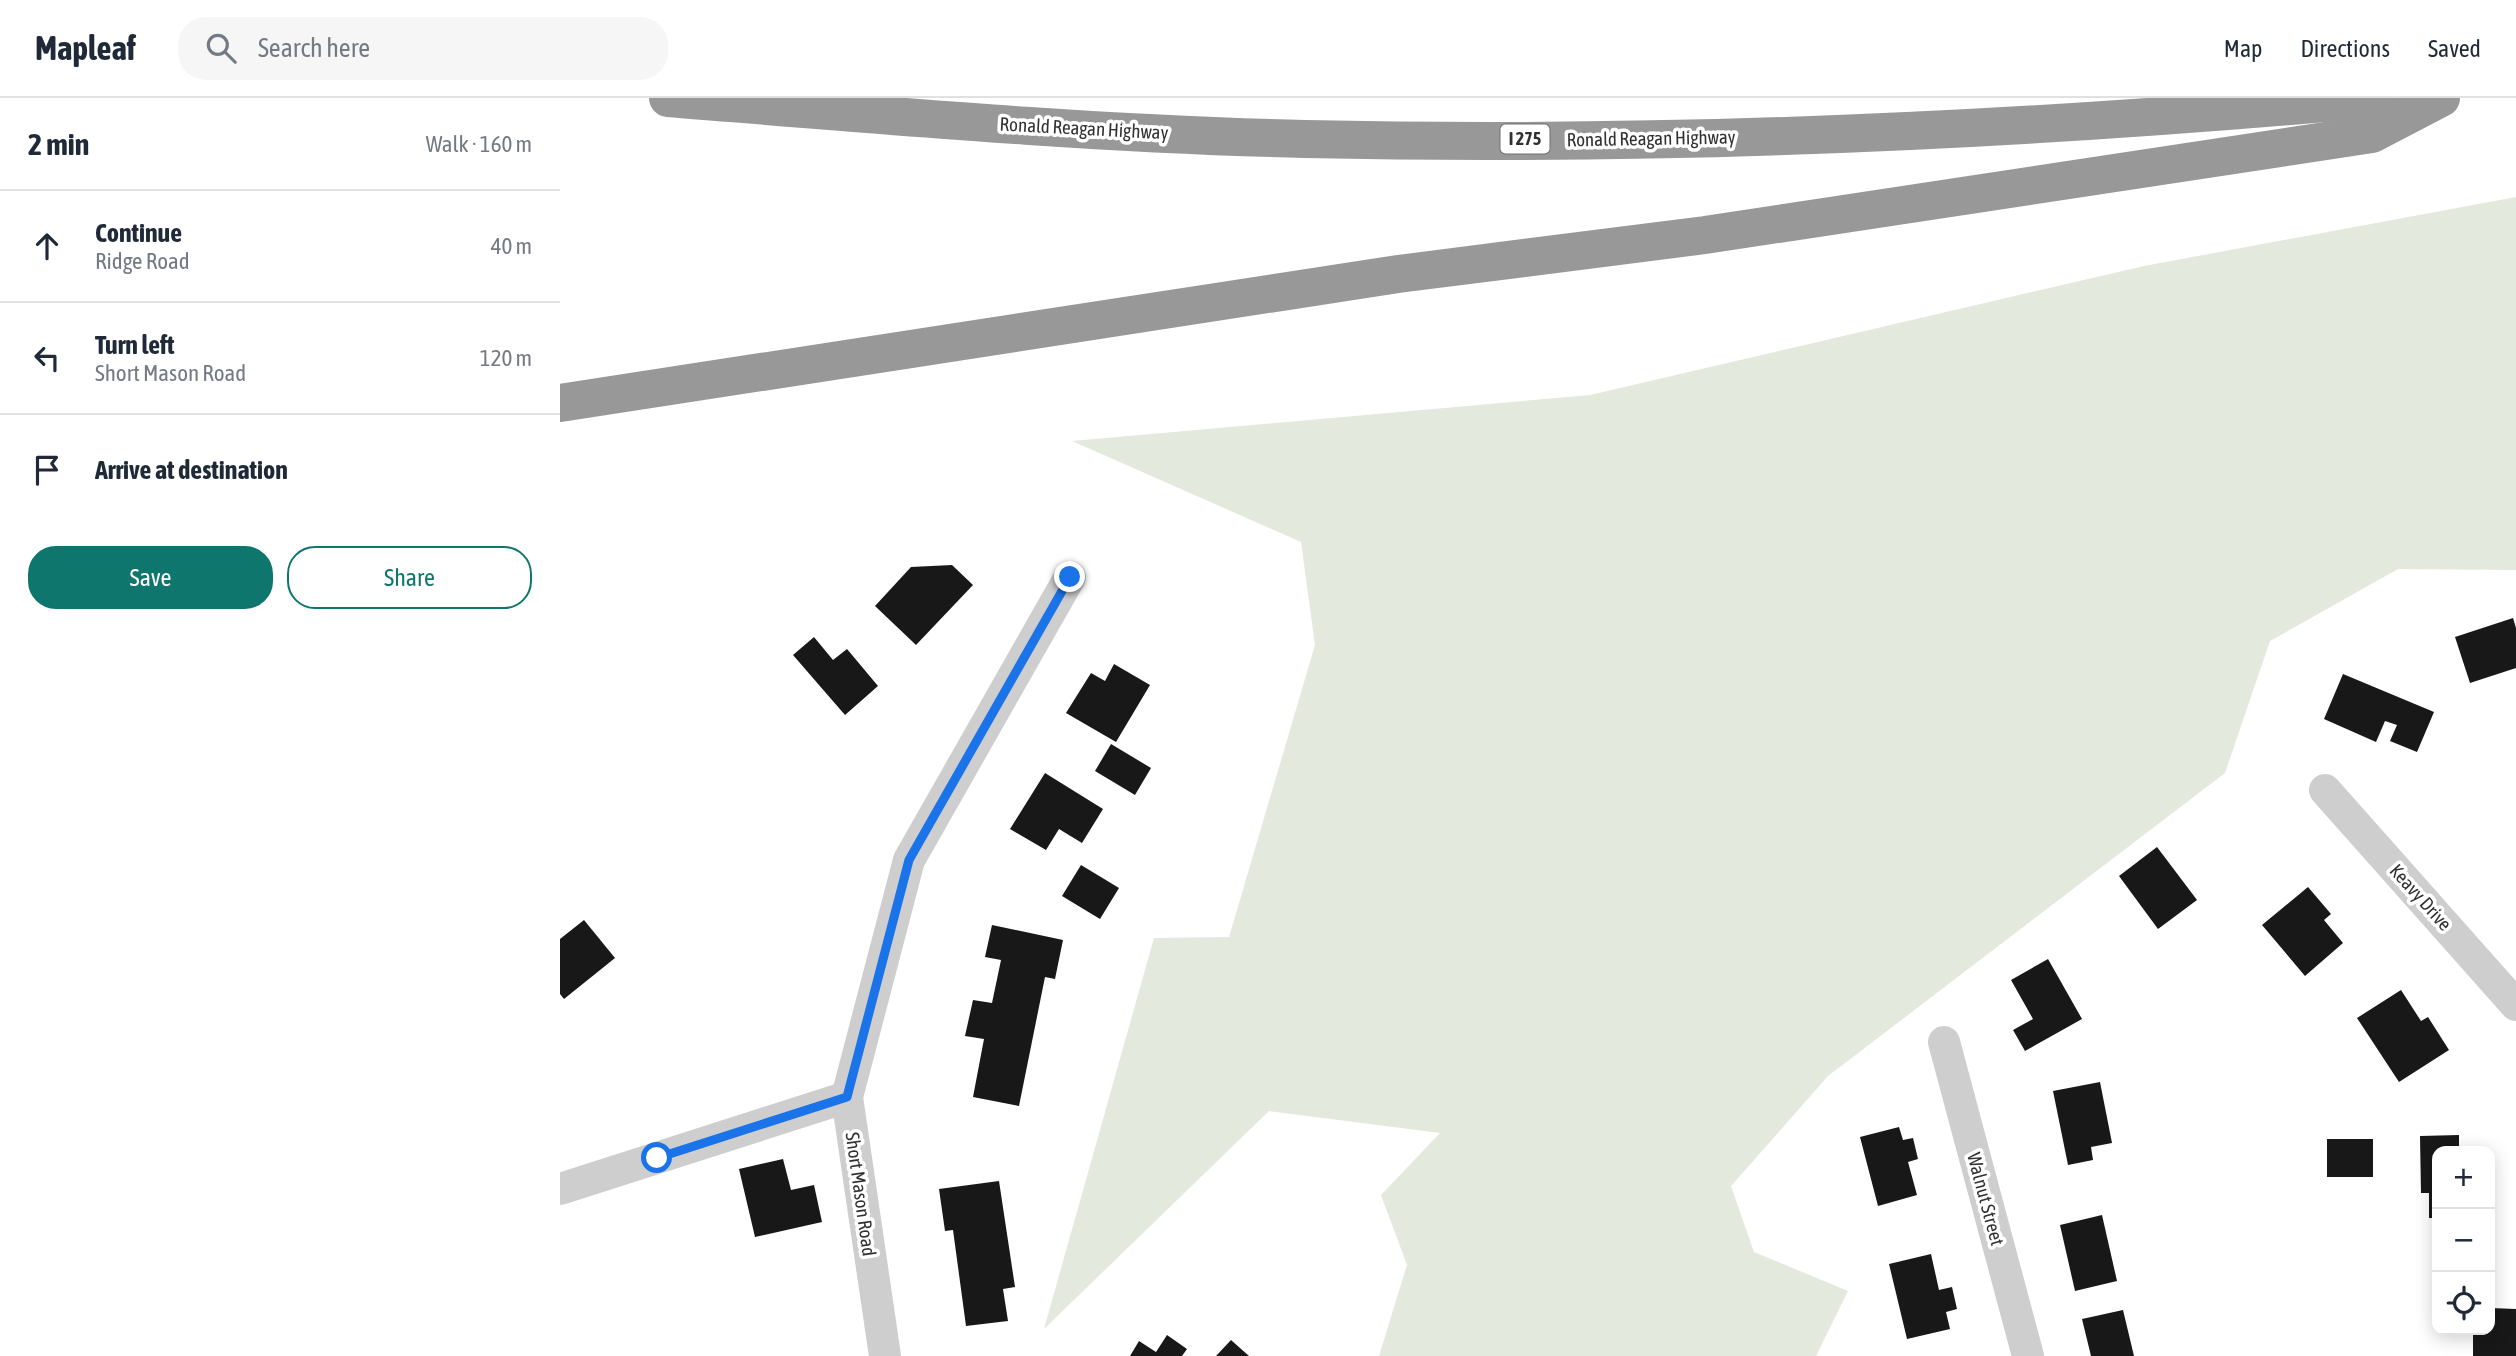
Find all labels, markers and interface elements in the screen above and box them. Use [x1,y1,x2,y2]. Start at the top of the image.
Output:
search box [178,17,668,80]
text: Mapleaf [35,29,136,67]
icon: search [202,29,240,67]
text: Search here [258,33,370,63]
text: Map [2224,35,2262,62]
text: Directions [2300,35,2390,62]
text: Saved [2428,35,2481,62]
street label: Ronald Reagan Highway [999,113,1169,143]
road number: I 275 [1500,124,1550,154]
street label: Ronald Reagan Highway [1566,126,1736,150]
text: 2 min [28,127,89,161]
text: Walk · 160 m [426,131,532,157]
text: Continue [95,218,182,248]
icon: ahead [28,227,66,265]
text: 40 m [491,233,532,259]
text: Ridge Road [95,248,190,274]
text: Turn left [95,330,175,360]
icon: left [28,339,66,377]
text: 120 m [480,345,532,371]
text: Short Mason Road [95,360,246,386]
icon: arrive [28,451,66,489]
text: Arrive at destination [95,455,288,485]
button: Save [28,546,273,609]
button: Share [287,546,532,609]
route end [1054,561,1085,592]
street label: Keavy Drive [2386,859,2456,935]
street label: Short Mason Road [841,1131,881,1257]
route start [641,1142,672,1173]
map controls [2432,1146,2495,1335]
button: + [2432,1146,2495,1209]
street label: Walnut Street [1963,1150,2009,1248]
button: − [2432,1209,2495,1272]
button: locate [2432,1272,2495,1335]

